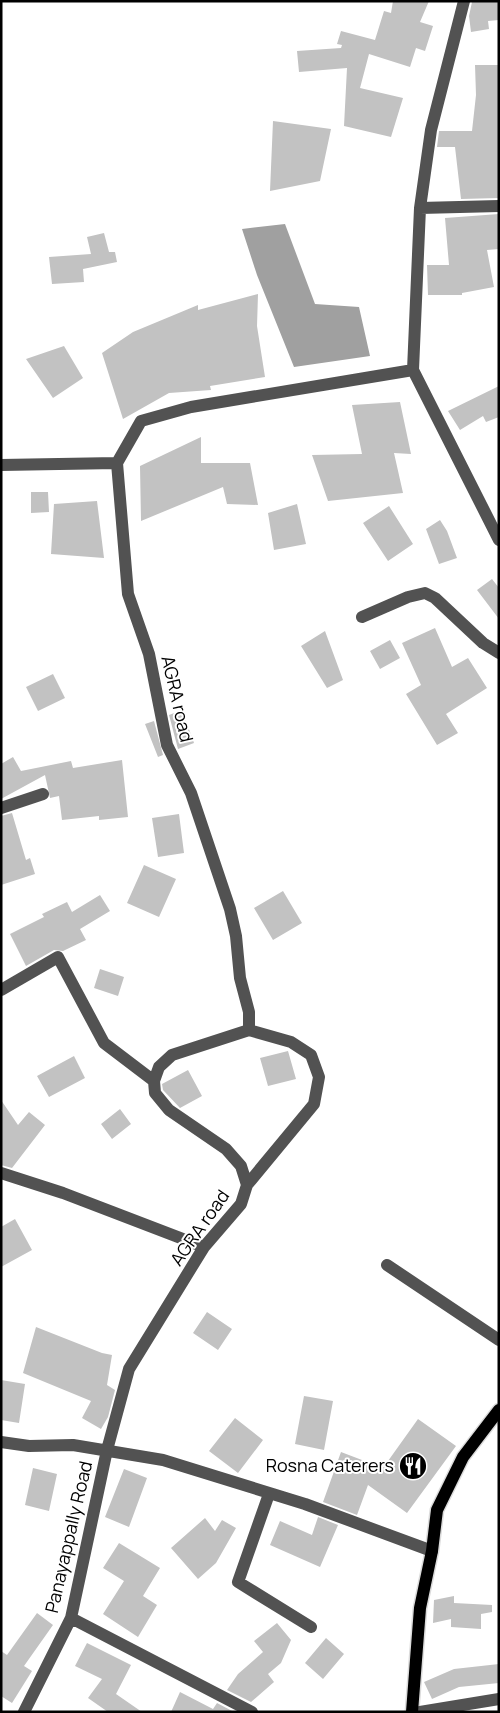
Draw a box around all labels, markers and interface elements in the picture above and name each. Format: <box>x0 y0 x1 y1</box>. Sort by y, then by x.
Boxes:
street label: AGRA road <box>156 653 200 744</box>
street label: AGRA road <box>164 1185 234 1270</box>
restaurant icon: Rosna Caterers <box>398 1451 428 1481</box>
place label: Rosna Caterers <box>266 1453 394 1477</box>
street label: Panayappally Road <box>39 1458 97 1615</box>

